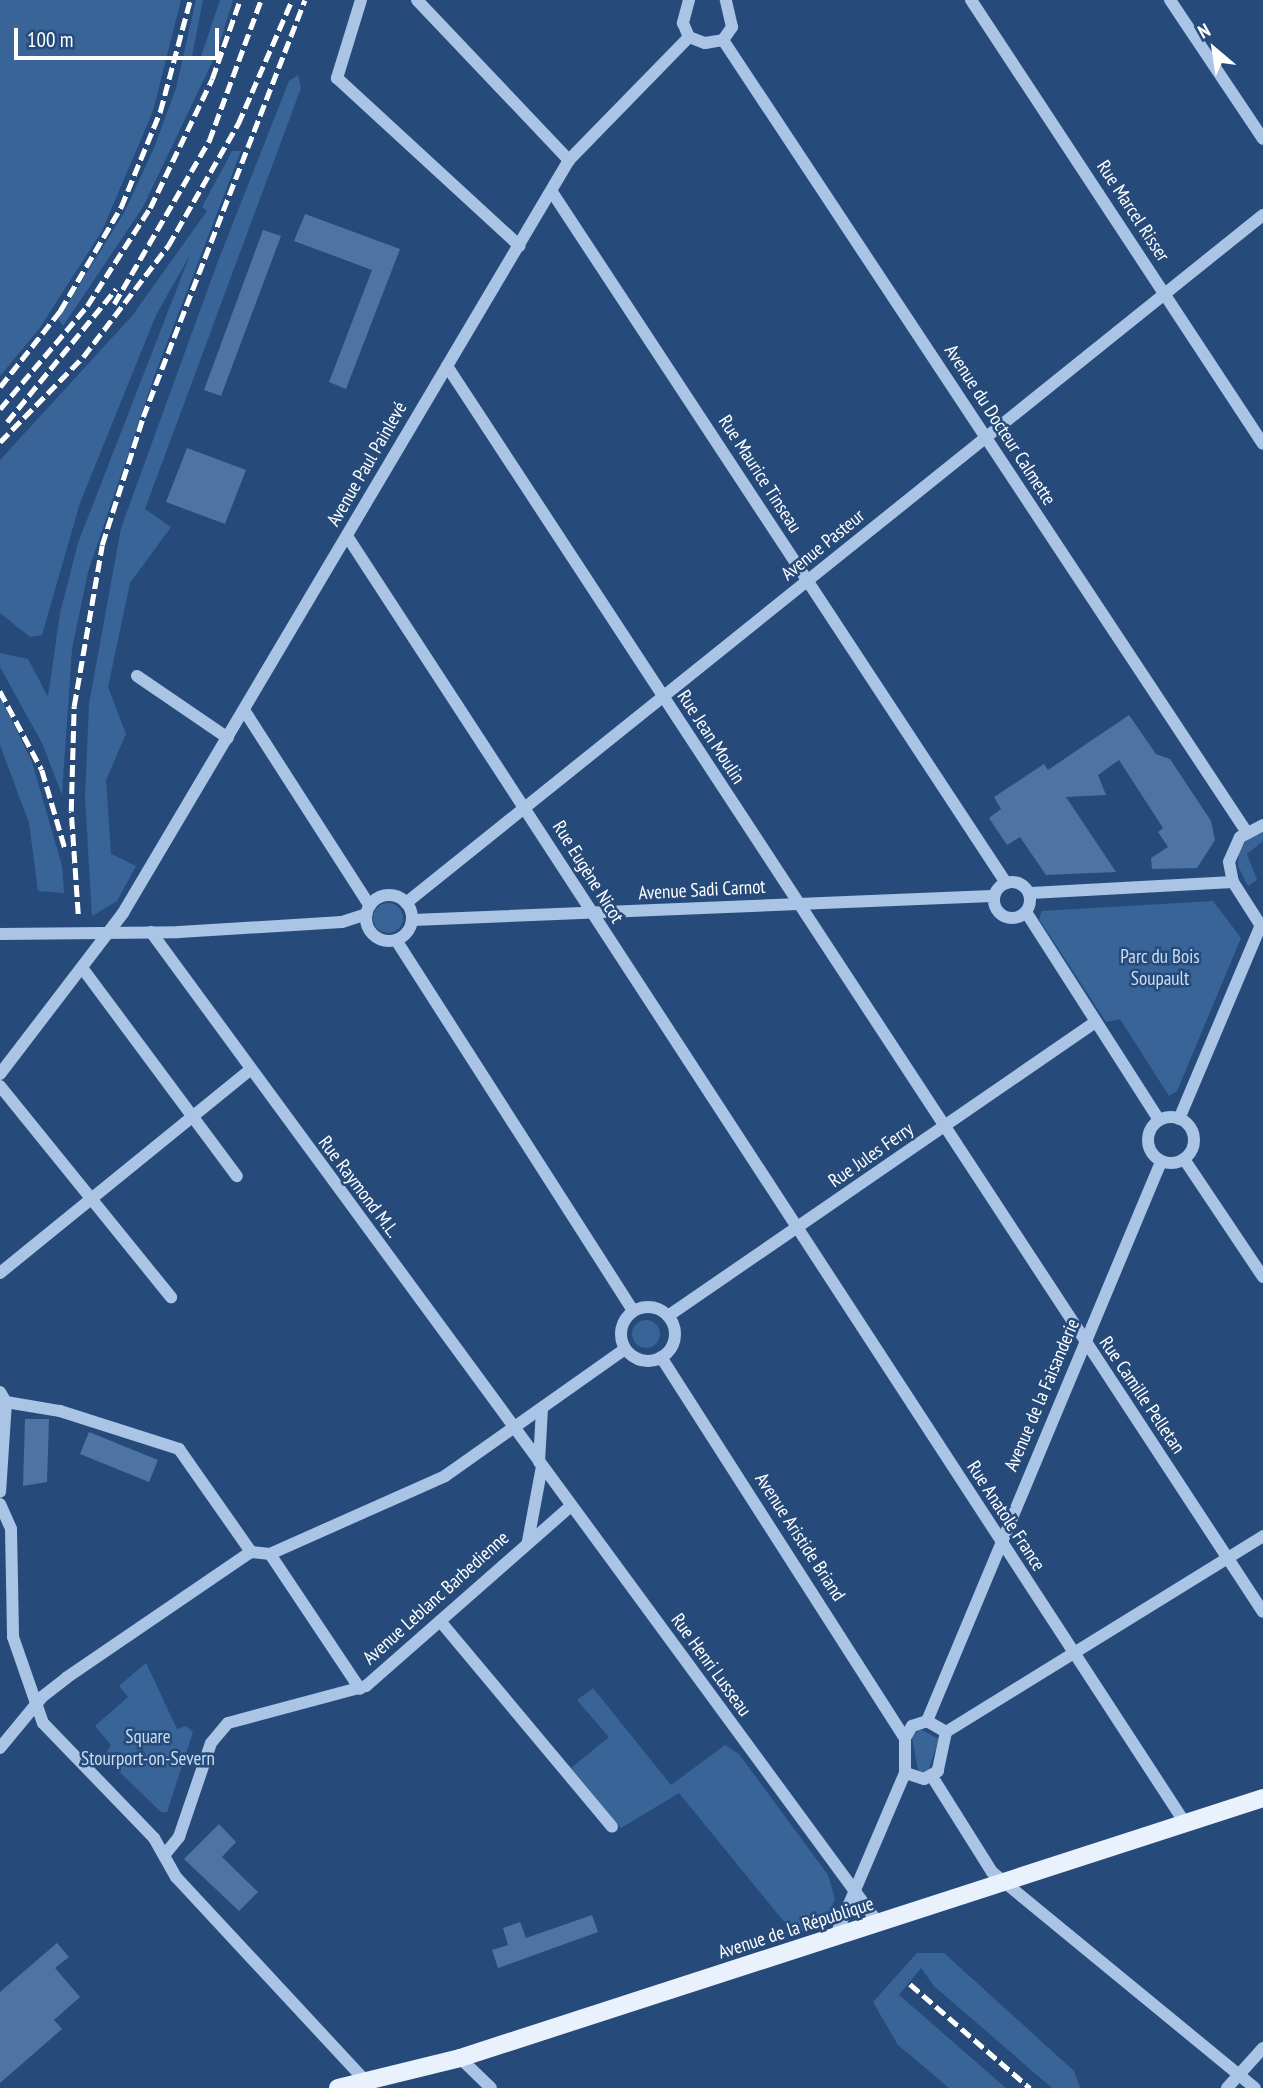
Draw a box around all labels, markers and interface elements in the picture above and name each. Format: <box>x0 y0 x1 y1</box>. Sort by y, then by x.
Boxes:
scale bar <box>18 14 222 58</box>
north arrow <box>1179 14 1249 84</box>
text: N <box>1194 18 1214 44</box>
text: 100 m <box>27 26 73 53</box>
street label: Rue Marcel Risser <box>1092 156 1174 266</box>
street label: Avenue du Docteur Calmette <box>940 340 1060 510</box>
street label: Avenue Paul Painlevé <box>322 398 412 530</box>
street label: Rue Maurice Tinseau <box>713 411 807 537</box>
street label: Avenue Pasteur <box>777 505 869 585</box>
street label: Rue Jean Moulin <box>672 686 750 788</box>
street label: Rue Eugène Nicot <box>548 817 628 927</box>
street label: Avenue Sadi Carnot <box>638 875 766 905</box>
park label: Parc du Bois Soupault <box>1120 946 1200 990</box>
street label: Rue Jules Ferry <box>824 1118 918 1192</box>
street label: Rue Raymond M.L. <box>313 1132 405 1242</box>
street label: Avenue de la Faisanderie <box>1000 1315 1084 1475</box>
street label: Rue Camille Pelletan <box>1094 1332 1190 1458</box>
street label: Rue Anatole France <box>962 1457 1050 1575</box>
street label: Avenue Aristide Briand <box>750 1468 850 1606</box>
street label: Avenue Leblanc Barbedienne <box>358 1526 514 1670</box>
street label: Rue Henri Lusseau <box>666 1609 756 1721</box>
park label: Square Stourport-on-Severn <box>81 1726 215 1770</box>
street label: Avenue de la République <box>715 1892 877 1964</box>

